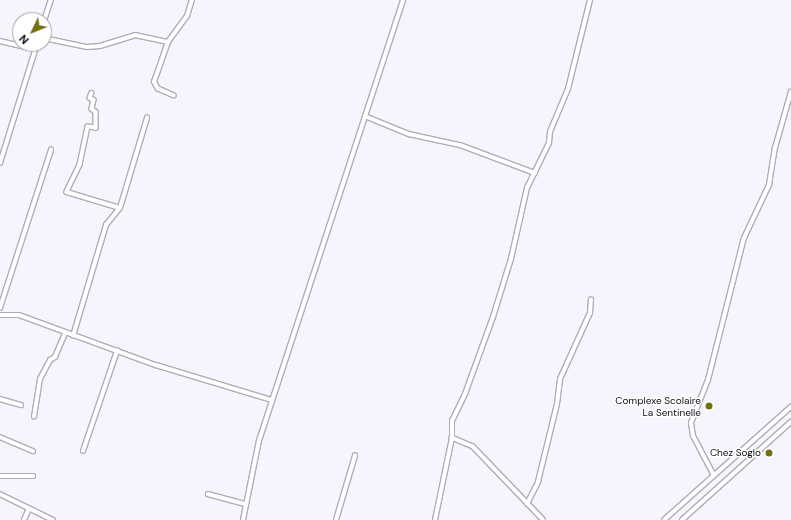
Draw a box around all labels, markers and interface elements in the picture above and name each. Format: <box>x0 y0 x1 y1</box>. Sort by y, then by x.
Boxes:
north arrow <box>12 12 52 52</box>
text: N <box>16 32 32 47</box>
place label: Complexe Scolaire La Sentinelle <box>615 394 701 418</box>
marker: Complexe Scolaire La Sentinelle <box>704 401 714 411</box>
place label: Chez Soglo <box>710 447 761 459</box>
marker: Chez Soglo <box>764 448 774 458</box>

